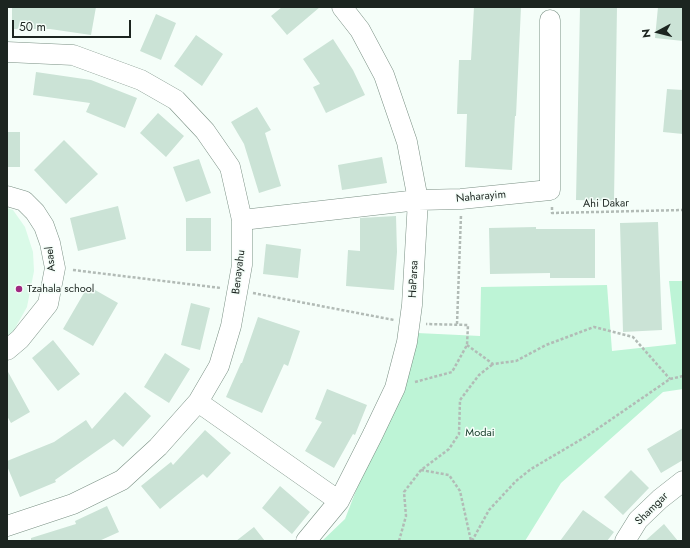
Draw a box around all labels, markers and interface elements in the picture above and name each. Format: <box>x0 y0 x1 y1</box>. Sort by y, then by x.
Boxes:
scale bar <box>14 12 133 38</box>
north arrow <box>638 12 678 52</box>
text: 50 m <box>19 18 46 36</box>
text: N <box>638 28 655 39</box>
street label: Naharayim <box>455 188 507 206</box>
street label: Ahi Dakar <box>583 197 629 211</box>
street label: Asael <box>43 246 59 272</box>
street label: Benayahu <box>230 249 248 295</box>
street label: HaParsa <box>406 260 422 298</box>
place label: Tzahala school <box>27 282 94 296</box>
marker: Tzahala school <box>14 284 24 294</box>
park label: Modai <box>465 426 495 440</box>
street label: Shamgar <box>633 490 671 528</box>

